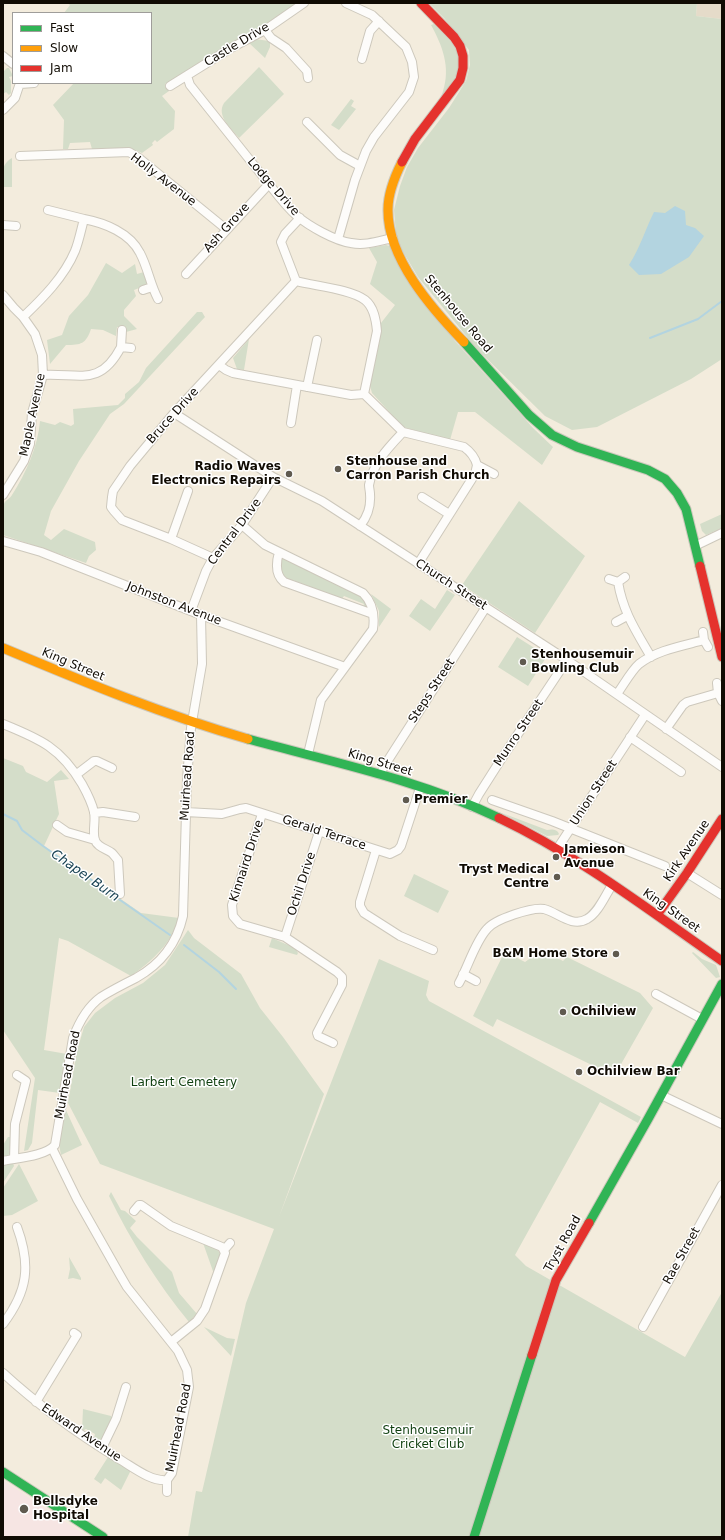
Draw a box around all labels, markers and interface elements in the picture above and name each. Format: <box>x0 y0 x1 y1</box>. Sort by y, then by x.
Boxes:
legend <box>12 12 152 84</box>
street label: Castle Drive <box>202 20 272 70</box>
text: Fast <box>50 21 74 35</box>
text: Slow <box>50 41 78 55</box>
text: Jam <box>50 61 73 75</box>
street label: Holly Avenue <box>127 151 199 209</box>
street label: Lodge Drive <box>244 155 302 219</box>
street label: Ash Grove <box>201 200 253 256</box>
street label: Stenhouse Road <box>421 272 495 356</box>
street label: Maple Avenue <box>17 372 49 458</box>
street label: Bruce Drive <box>144 385 202 447</box>
place label: Stenhouse and Carron Parish Church <box>346 455 490 483</box>
place label: Radio Waves Electronics Repairs <box>151 460 281 488</box>
marker: Stenhouse and Carron Parish Church <box>333 464 343 474</box>
marker: Radio Waves Electronics Repairs <box>284 469 294 479</box>
street label: Central Drive <box>205 496 265 568</box>
street label: Church Street <box>412 556 490 614</box>
street label: Johnston Avenue <box>125 579 223 629</box>
street label: King Street <box>39 645 107 685</box>
place label: Stenhousemuir Bowling Club <box>531 648 634 676</box>
street label: Steps Street <box>406 656 458 726</box>
marker: Stenhousemuir Bowling Club <box>518 657 528 667</box>
street label: Munro Street <box>491 697 547 769</box>
street label: Muirhead Road <box>178 731 198 821</box>
street label: King Street <box>346 746 414 780</box>
street label: Union Street <box>568 758 620 828</box>
place label: Premier <box>414 793 468 807</box>
marker: Premier <box>401 795 411 805</box>
street label: Gerald Terrace <box>280 813 368 853</box>
street label: Kirk Avenue <box>661 817 713 885</box>
street label: Kinnaird Drive <box>227 818 267 904</box>
place label: Jamieson Avenue <box>564 843 625 871</box>
water label: Chapel Burn <box>48 847 122 905</box>
street label: Ochil Drive <box>285 850 319 918</box>
marker: Jamieson Avenue <box>551 852 561 862</box>
place label: Tryst Medical Centre <box>459 863 549 891</box>
marker: Tryst Medical Centre <box>552 872 562 882</box>
street label: King Street <box>640 886 702 936</box>
place label: B&M Home Store <box>492 947 608 961</box>
marker: B&M Home Store <box>611 949 621 959</box>
place label: Ochilview <box>571 1005 636 1019</box>
marker: Ochilview <box>558 1007 568 1017</box>
street label: Muirhead Road <box>52 1030 84 1120</box>
place label: Ochilview Bar <box>587 1065 680 1079</box>
marker: Ochilview Bar <box>574 1067 584 1077</box>
park label: Larbert Cemetery <box>131 1076 237 1090</box>
street label: Tryst Road <box>542 1213 584 1275</box>
street label: Rae Street <box>660 1225 704 1287</box>
street label: Muirhead Road <box>163 1383 195 1473</box>
street label: Edward Avenue <box>38 1401 124 1465</box>
park label: Stenhousemuir Cricket Club <box>382 1424 474 1452</box>
place label: Bellsdyke Hospital <box>33 1495 98 1523</box>
marker: Bellsdyke Hospital <box>18 1503 30 1515</box>

